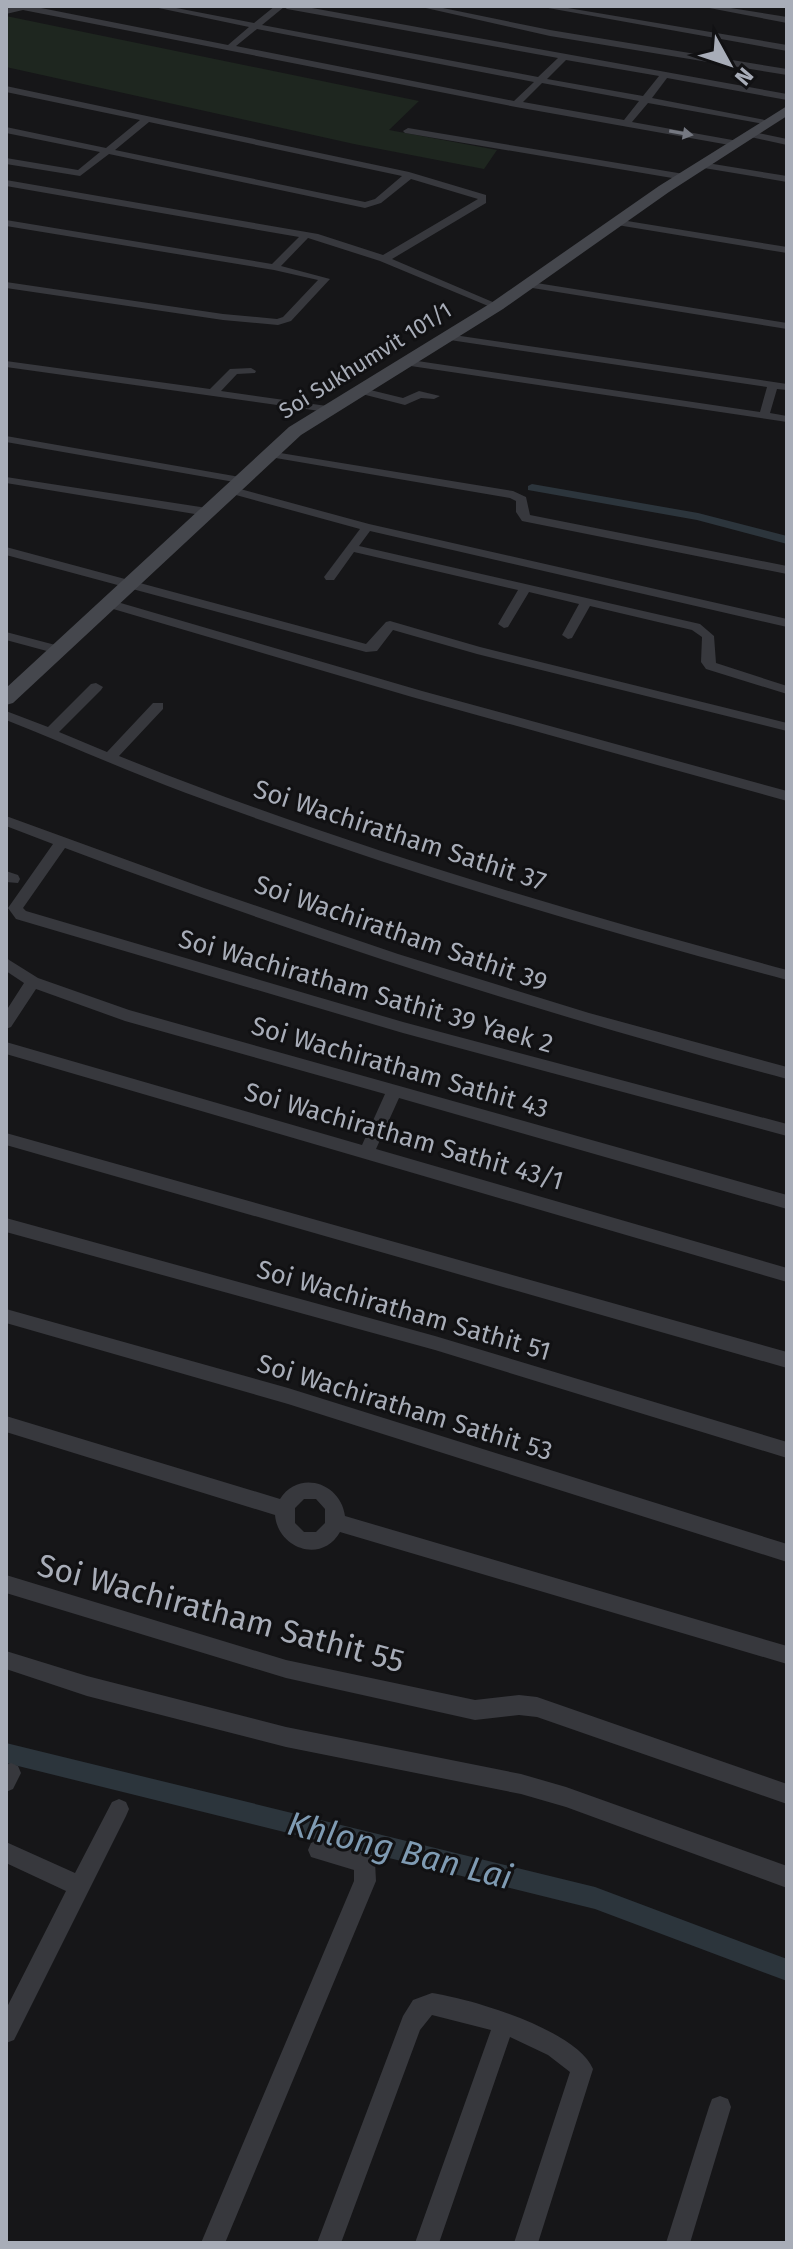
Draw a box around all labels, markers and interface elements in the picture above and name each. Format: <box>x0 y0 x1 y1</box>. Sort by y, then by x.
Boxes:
north arrow <box>689 24 769 104</box>
text: N <box>729 62 759 91</box>
one-way arrow <box>669 128 694 140</box>
street label: Soi Sukhumvit 101/1 <box>274 296 457 424</box>
street label: Soi Wachiratham Sathit 37 <box>250 774 550 897</box>
street label: Soi Wachiratham Sathit 39 <box>250 869 551 998</box>
street label: Soi Wachiratham Sathit 39 Yaek 2 <box>175 923 557 1060</box>
street label: Soi Wachiratham Sathit 43 <box>248 1010 552 1125</box>
street label: Soi Wachiratham Sathit 43/1 <box>241 1076 567 1197</box>
street label: Soi Wachiratham Sathit 51 <box>253 1254 554 1367</box>
street label: Soi Wachiratham Sathit 53 <box>254 1348 556 1467</box>
street label: Soi Wachiratham Sathit 55 <box>34 1546 408 1680</box>
water label: Khlong Ban Lai <box>283 1803 517 1898</box>

